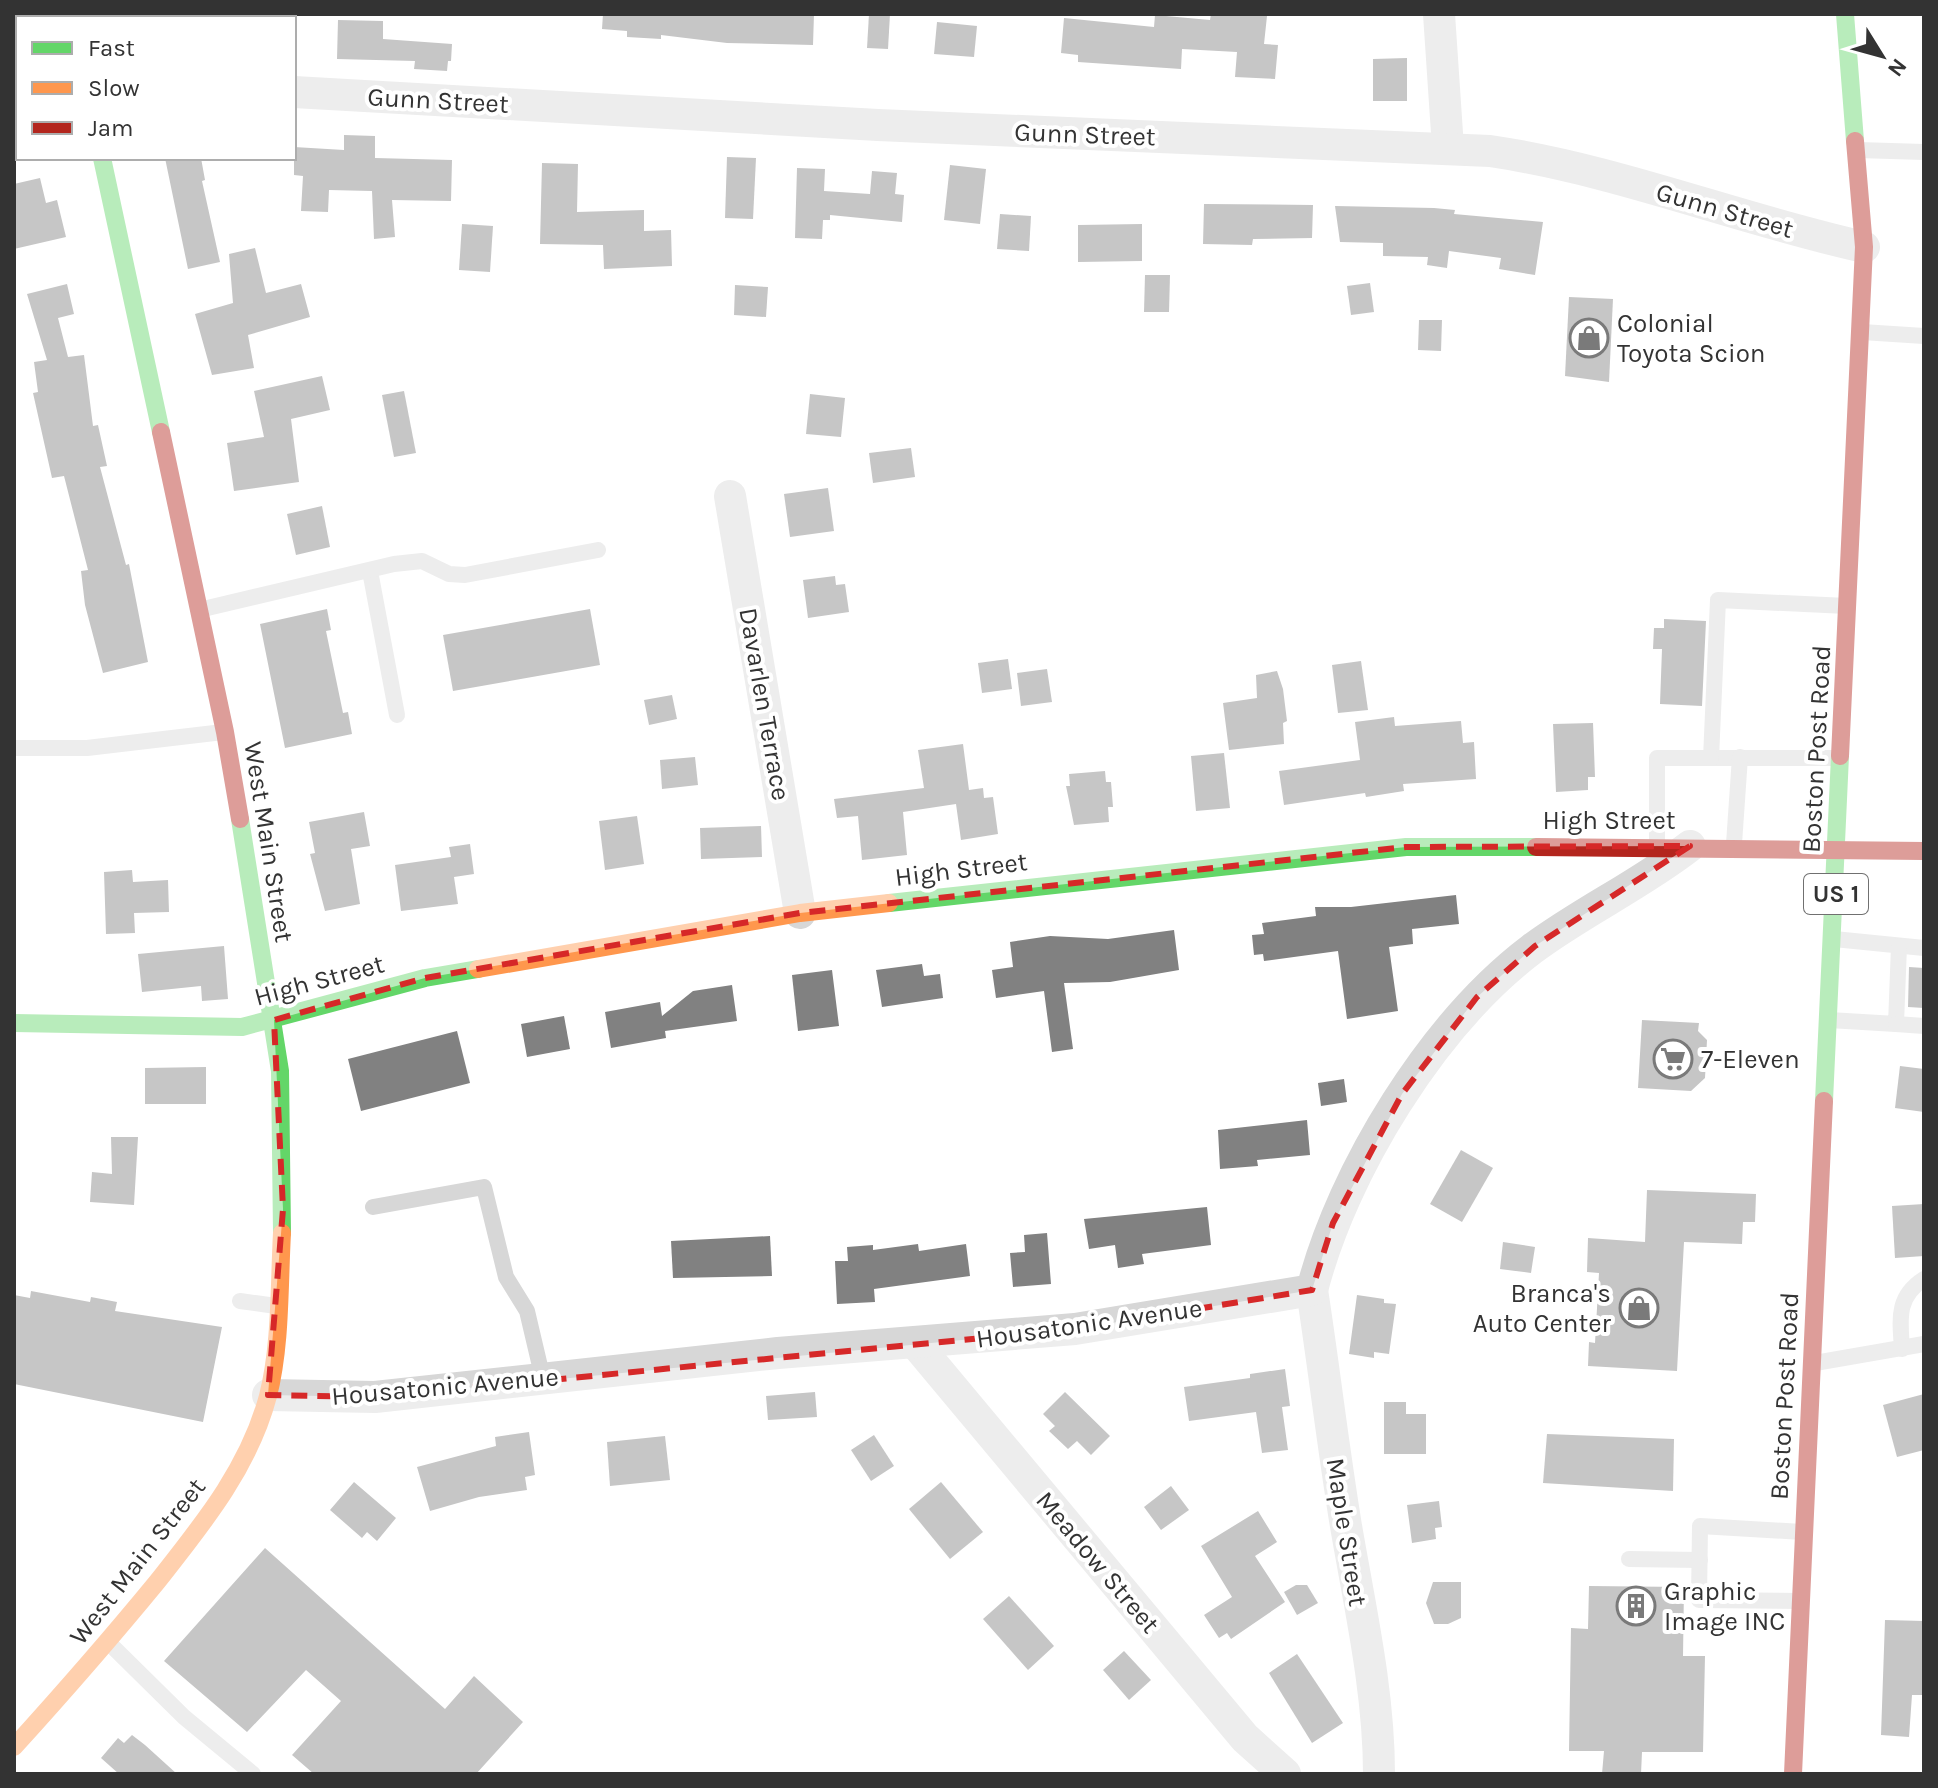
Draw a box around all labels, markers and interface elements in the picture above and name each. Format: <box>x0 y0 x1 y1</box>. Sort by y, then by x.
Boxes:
legend <box>16 16 296 160</box>
north arrow <box>1842 16 1922 96</box>
text: Fast <box>88 34 135 62</box>
text: N <box>1882 53 1912 82</box>
text: Slow <box>88 74 140 102</box>
street label: Gunn Street <box>367 81 510 120</box>
text: Jam <box>88 114 133 142</box>
street label: Gunn Street <box>1014 117 1156 152</box>
street label: Gunn Street <box>1653 176 1797 245</box>
place label: Colonial Toyota Scion <box>1617 308 1766 369</box>
shop icon: Colonial Toyota Scion <box>1568 317 1610 359</box>
street label: Davarlen Terrace <box>732 605 797 803</box>
street label: Boston Post Road <box>1796 644 1837 854</box>
street label: West Main Street <box>237 740 300 945</box>
street label: High Street <box>1542 805 1676 836</box>
street label: High Street <box>893 846 1029 893</box>
road number: US 1 <box>1804 874 1868 914</box>
street label: High Street <box>251 948 388 1013</box>
supermarket icon: 7-Eleven <box>1652 1038 1694 1080</box>
place label: 7-Eleven <box>1701 1044 1800 1075</box>
place label: Branca's Auto Center <box>1473 1278 1612 1339</box>
shop icon: Branca's Auto Center <box>1618 1287 1660 1329</box>
street label: Boston Post Road <box>1764 1291 1805 1501</box>
street label: Housatonic Avenue <box>974 1292 1204 1355</box>
street label: Housatonic Avenue <box>330 1361 560 1412</box>
street label: Maple Street <box>1319 1456 1374 1609</box>
street label: West Main Street <box>63 1472 212 1651</box>
street label: Meadow Street <box>1029 1485 1166 1640</box>
place label: Graphic Image INC <box>1664 1576 1785 1637</box>
building icon: Graphic Image INC <box>1615 1585 1657 1627</box>

